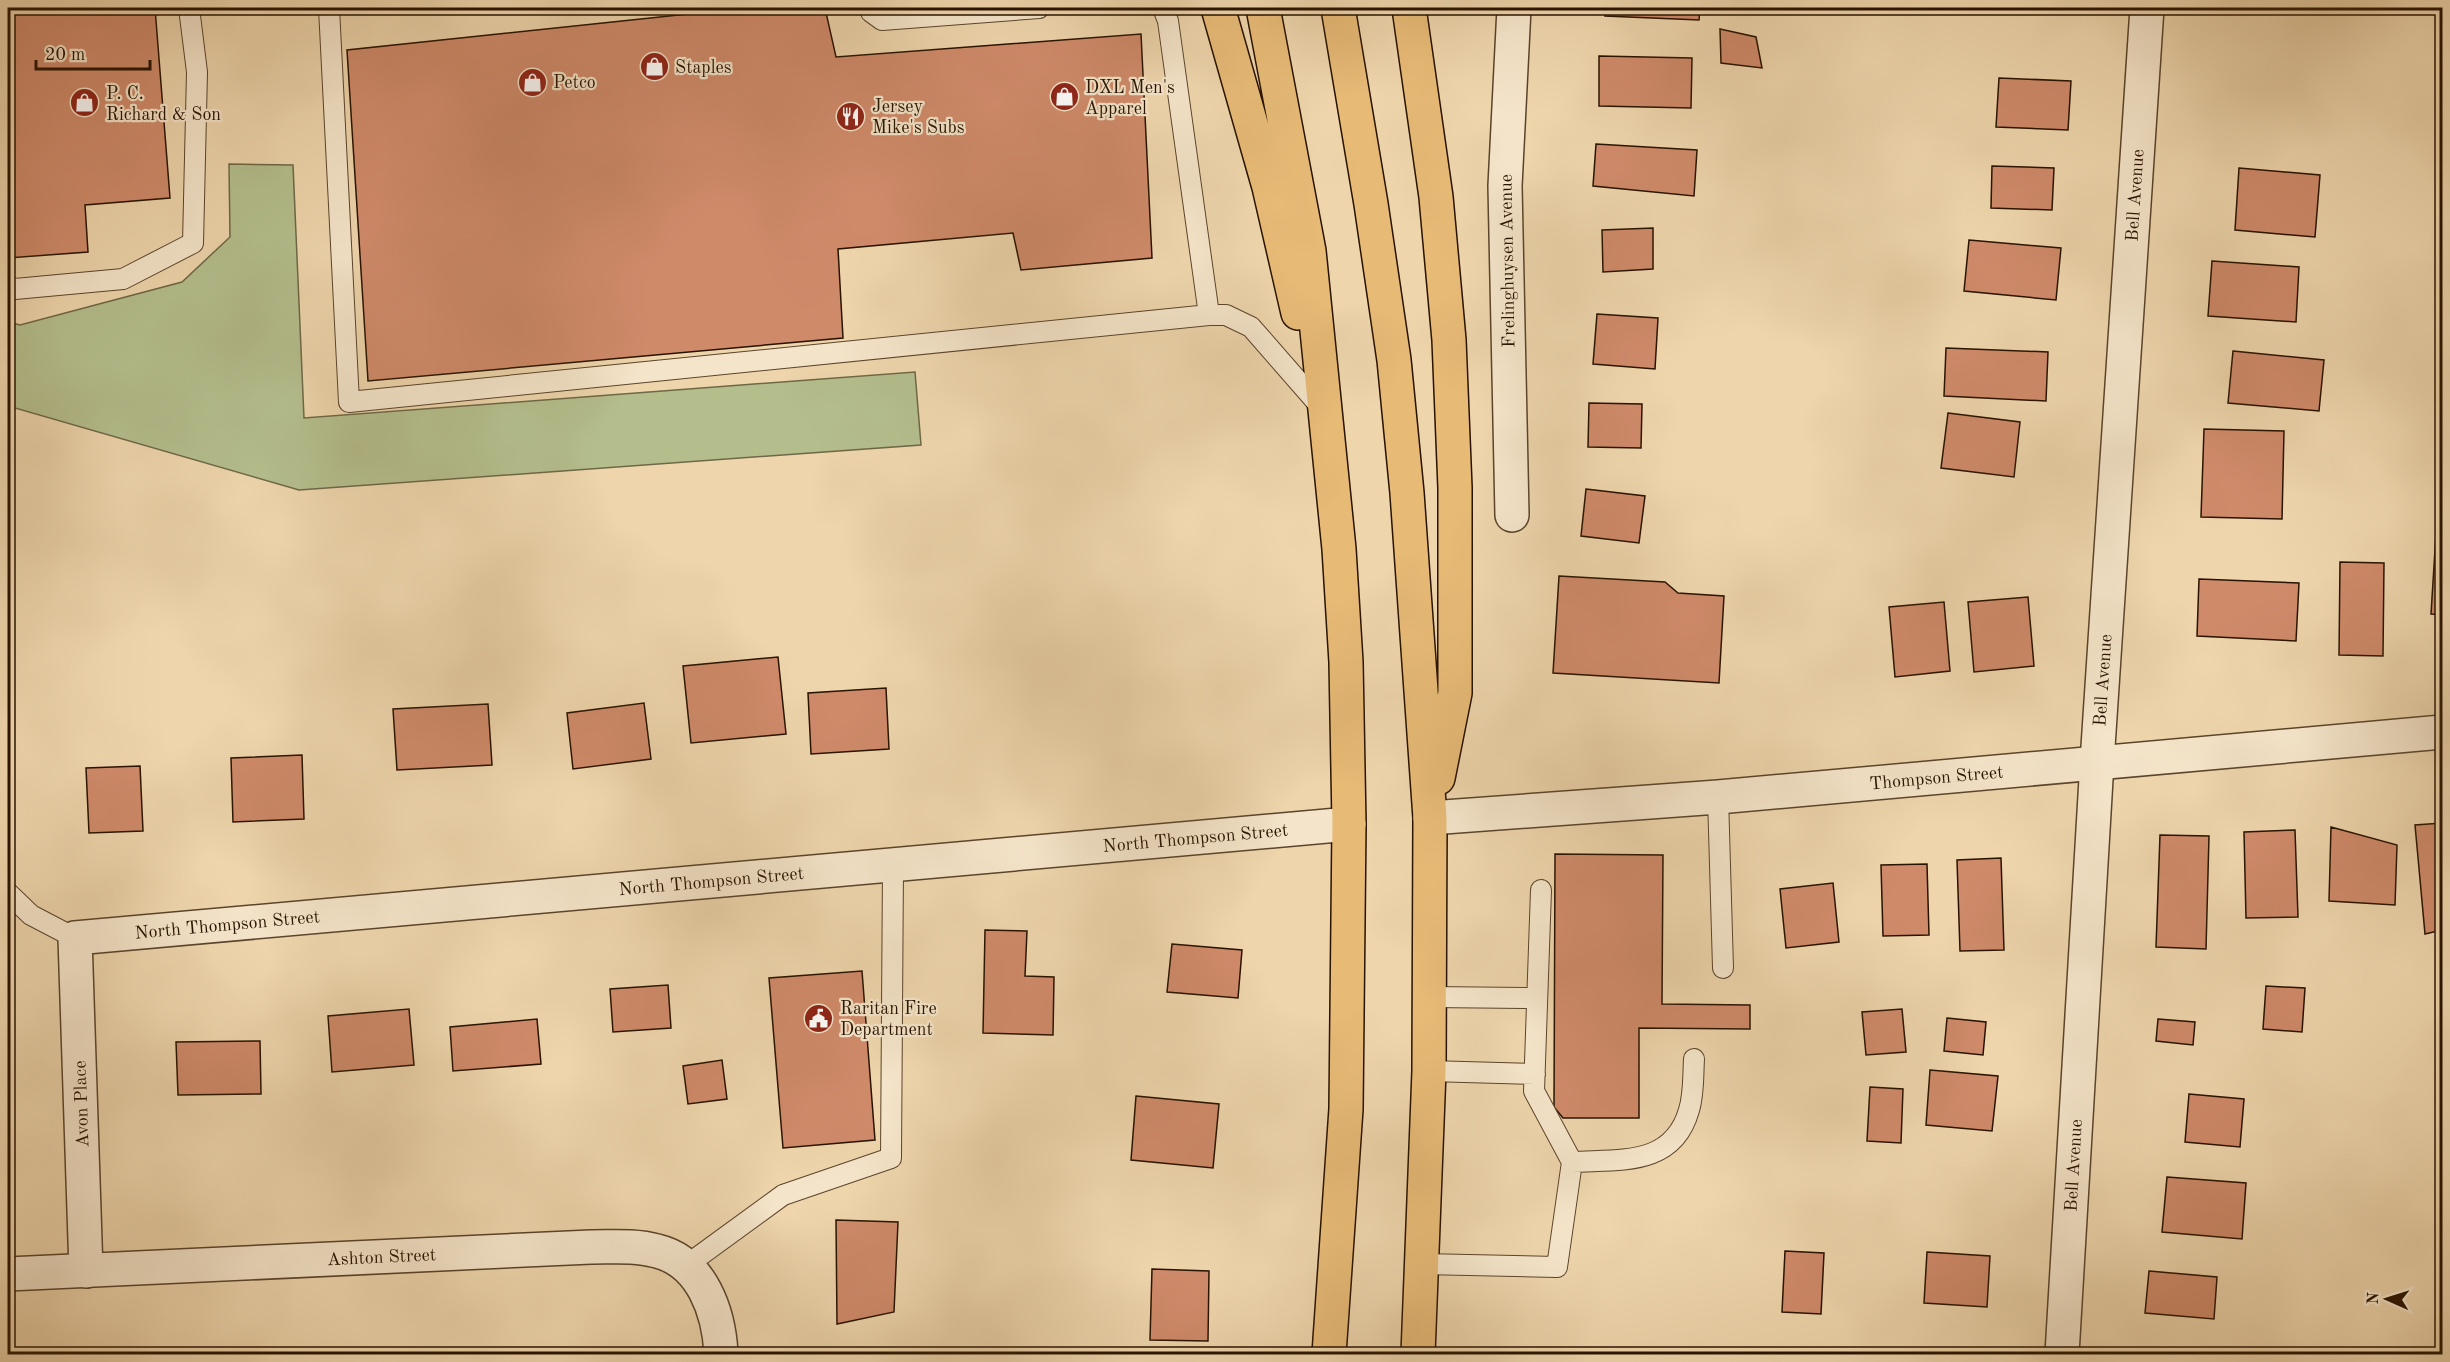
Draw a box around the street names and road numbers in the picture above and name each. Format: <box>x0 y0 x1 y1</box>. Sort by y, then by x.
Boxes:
street label: Bell Avenue <box>2124 148 2148 242</box>
street label: Frelinghuysen Avenue <box>1497 174 1519 348</box>
street label: Bell Avenue <box>2091 633 2115 727</box>
street label: Thompson Street <box>1869 763 2004 793</box>
street label: North Thompson Street <box>1102 821 1289 856</box>
street label: North Thompson Street <box>618 865 805 899</box>
street label: North Thompson Street <box>134 908 321 943</box>
street label: Avon Place <box>71 1060 93 1148</box>
street label: Bell Avenue <box>2062 1119 2086 1212</box>
street label: Ashton Street <box>327 1246 437 1269</box>

